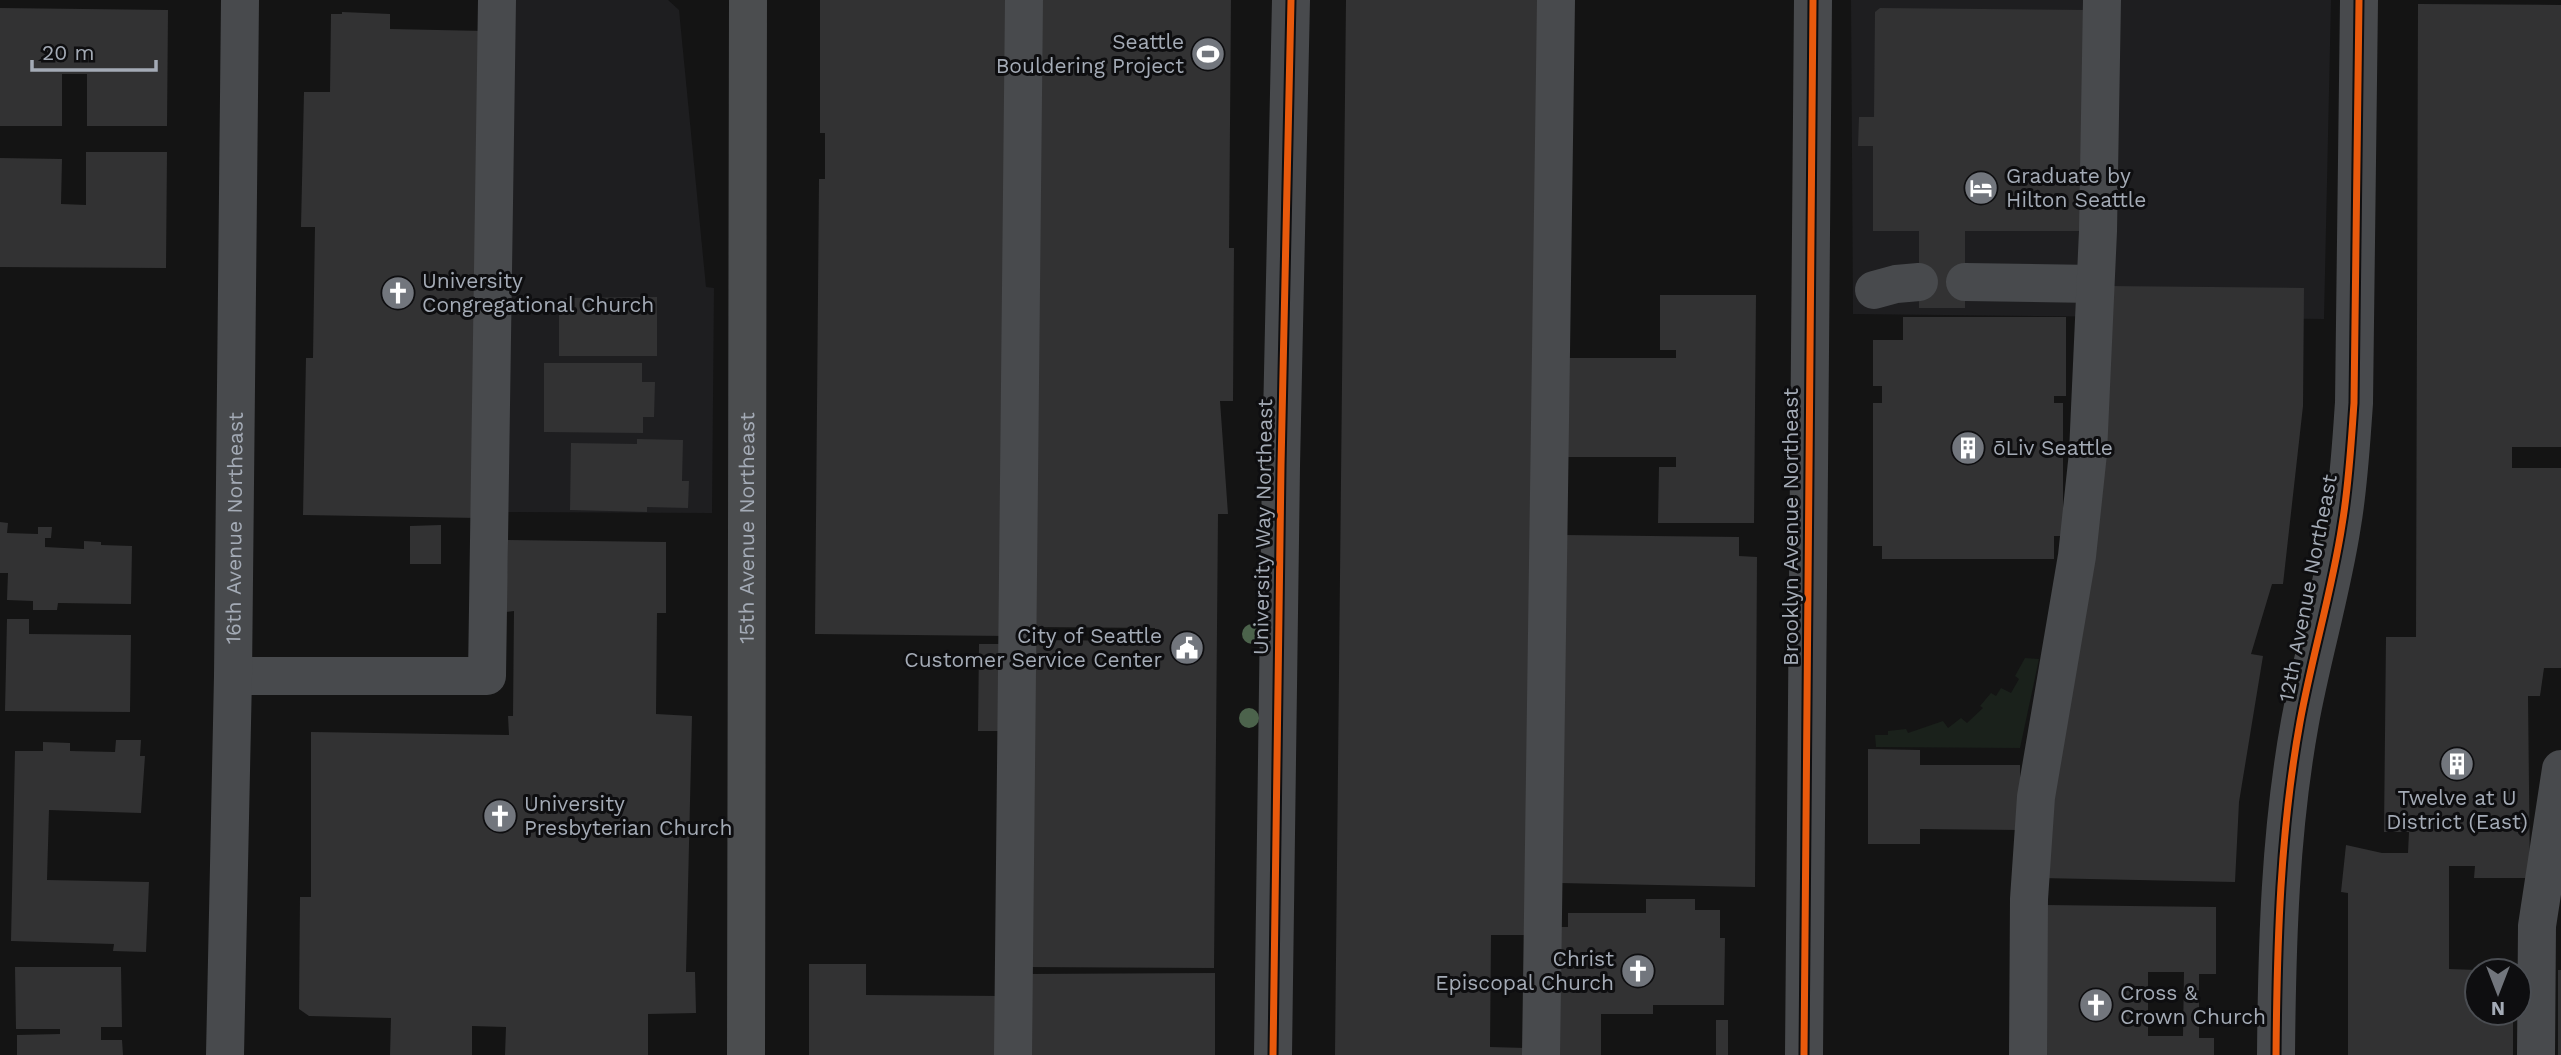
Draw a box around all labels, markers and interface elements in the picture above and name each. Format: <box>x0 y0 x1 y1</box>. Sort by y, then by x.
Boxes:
scale bar <box>32 28 156 72</box>
place label: Seattle Bouldering Project <box>996 29 1184 78</box>
sports icon: Seattle Bouldering Project <box>1189 35 1227 73</box>
text: 20 m <box>42 40 94 65</box>
place label: Graduate by Hilton Seattle <box>2006 163 2146 212</box>
hotel icon: Graduate by Hilton Seattle <box>1962 169 2000 207</box>
place label: University Congregational Church <box>422 268 654 317</box>
church icon: University Congregational Church <box>379 274 417 312</box>
street label: Brooklyn Avenue Northeast <box>1778 388 1803 666</box>
street label: University Way Northeast <box>1248 398 1277 655</box>
street label: 16th Avenue Northeast <box>220 412 248 644</box>
street label: 15th Avenue Northeast <box>734 412 759 644</box>
building icon: ōLiv Seattle <box>1949 429 1987 467</box>
place label: ōLiv Seattle <box>1993 435 2113 460</box>
street label: 12th Avenue Northeast <box>2273 472 2342 704</box>
place label: City of Seattle Customer Service Center <box>904 623 1162 672</box>
public building icon: City of Seattle Customer Service Center <box>1168 629 1206 667</box>
building icon: Twelve at U District (East) <box>2438 745 2476 783</box>
place label: Twelve at U District (East) <box>2386 785 2528 834</box>
place label: University Presbyterian Church <box>524 791 732 840</box>
church icon: University Presbyterian Church <box>481 797 519 835</box>
place label: Christ Episcopal Church <box>1435 946 1614 995</box>
church icon: Christ Episcopal Church <box>1619 952 1657 990</box>
north arrow <box>2463 957 2533 1027</box>
place label: Cross & Crown Church <box>2120 980 2266 1029</box>
church icon: Cross & Crown Church <box>2077 986 2115 1024</box>
text: N <box>2491 997 2505 1020</box>

